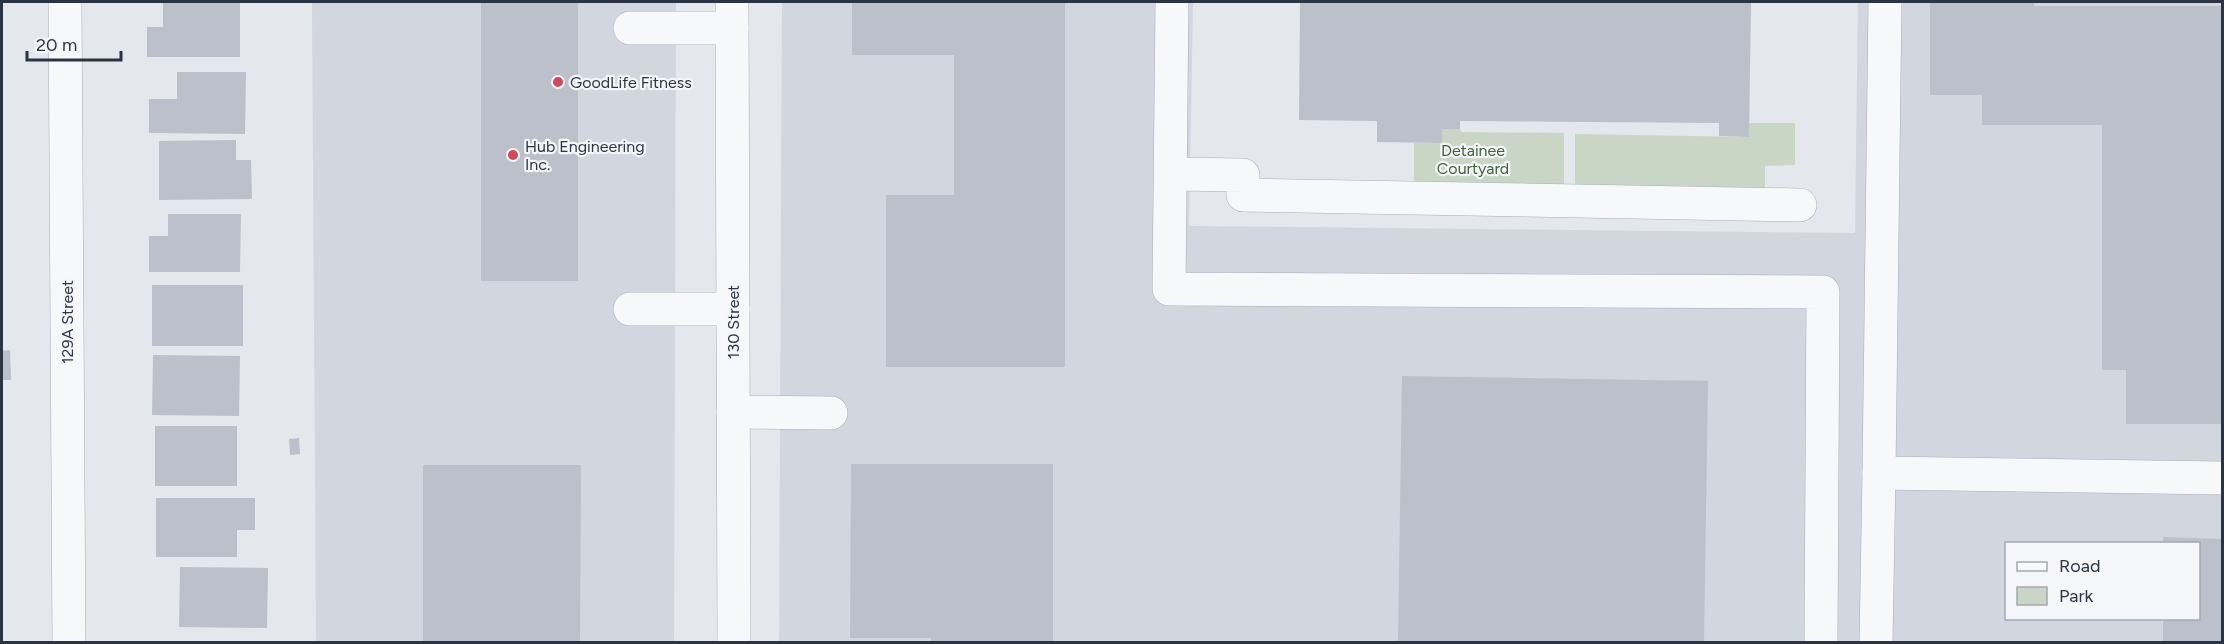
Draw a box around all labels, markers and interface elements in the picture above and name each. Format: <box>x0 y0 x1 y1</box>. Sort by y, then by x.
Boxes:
scale bar <box>27 24 122 62</box>
text: 20 m <box>36 34 77 56</box>
place label: GoodLife Fitness <box>570 73 692 92</box>
marker: GoodLife Fitness <box>551 75 565 89</box>
place label: Hub Engineering Inc. <box>525 137 645 174</box>
park label: Detainee Courtyard <box>1437 141 1509 178</box>
marker: Hub Engineering Inc. <box>506 148 520 162</box>
street label: 129A Street <box>58 280 77 364</box>
street label: 130 Street <box>724 285 743 359</box>
legend <box>2005 542 2200 620</box>
text: Road <box>2059 555 2100 577</box>
text: Park <box>2059 585 2094 607</box>

